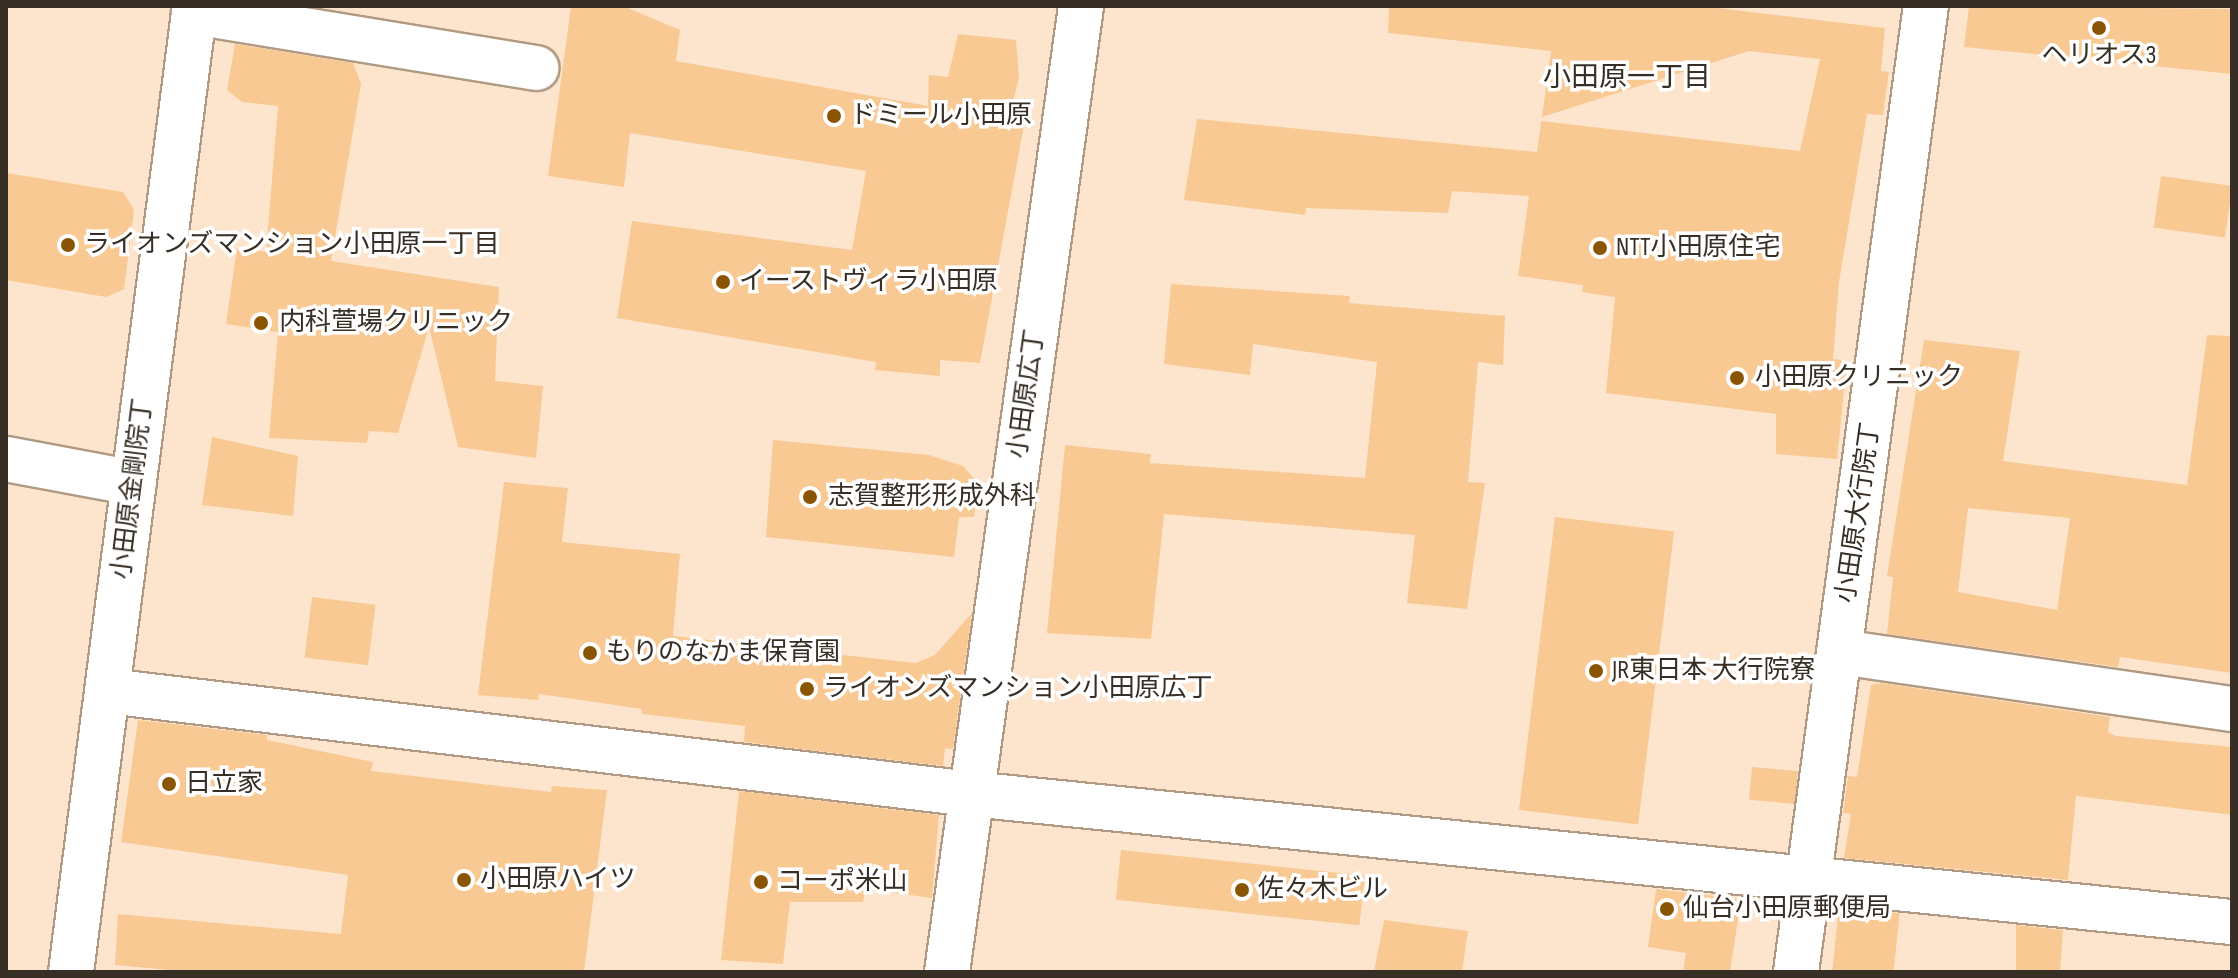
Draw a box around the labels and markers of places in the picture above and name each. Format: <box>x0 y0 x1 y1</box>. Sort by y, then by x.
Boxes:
marker: ヘリオス3 <box>2090 19 2108 37</box>
place label: ヘリオス3 <box>2042 40 2156 72</box>
place label: ドミール小田原 <box>850 100 1032 132</box>
marker: ドミール小田原 <box>825 107 843 125</box>
place label: ライオンズマンション小田原一丁目 <box>84 229 500 261</box>
place label: NTT小田原住宅 <box>1616 232 1780 264</box>
marker: ライオンズマンション小田原一丁目 <box>59 236 77 254</box>
marker: NTT小田原住宅 <box>1591 239 1609 257</box>
place label: イーストヴィラ小田原 <box>739 266 999 298</box>
marker: イーストヴィラ小田原 <box>714 273 732 291</box>
place label: 内科萱場クリニック <box>279 307 513 339</box>
marker: 内科萱場クリニック <box>250 312 272 334</box>
place label: 小田原クリニック <box>1755 362 1963 394</box>
marker: 小田原クリニック <box>1726 367 1748 389</box>
place label: 志賀整形形成外科 <box>828 481 1036 513</box>
marker: 志賀整形形成外科 <box>799 486 821 508</box>
place label: もりのなかま保育園 <box>606 637 840 669</box>
marker: もりのなかま保育園 <box>581 644 599 662</box>
place label: JR東日本 大行院寮 <box>1612 655 1815 687</box>
marker: JR東日本 大行院寮 <box>1587 662 1605 680</box>
place label: ライオンズマンション小田原広丁 <box>823 673 1213 705</box>
marker: ライオンズマンション小田原広丁 <box>798 680 816 698</box>
place label: 日立家 <box>185 768 263 800</box>
marker: 日立家 <box>160 775 178 793</box>
place label: 小田原ハイツ <box>480 864 636 896</box>
place label: コーポ米山 <box>777 866 907 898</box>
marker: 小田原ハイツ <box>455 871 473 889</box>
marker: コーポ米山 <box>752 873 770 891</box>
place label: 佐々木ビル <box>1258 874 1388 906</box>
marker: 佐々木ビル <box>1233 881 1251 899</box>
place label: 仙台小田原郵便局 <box>1683 893 1891 925</box>
marker: 仙台小田原郵便局 <box>1658 900 1676 918</box>

